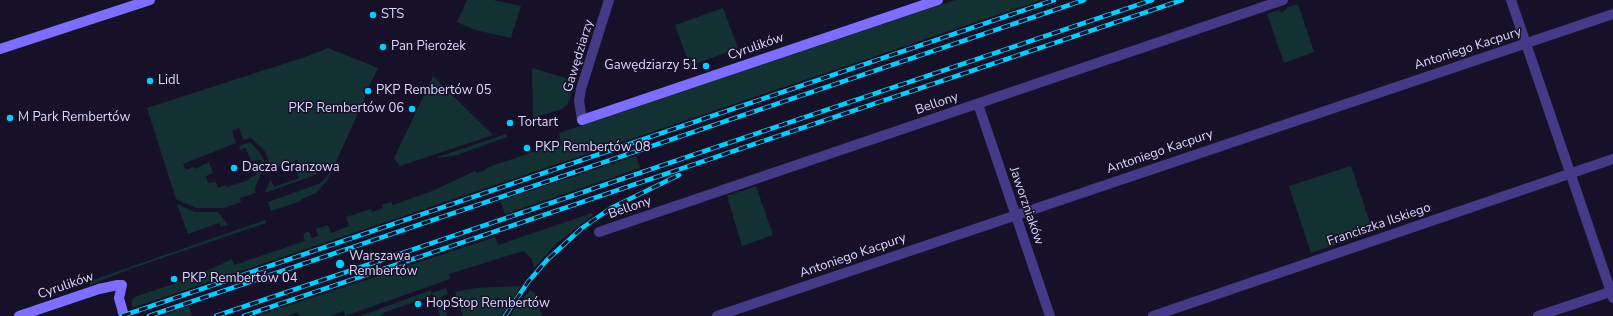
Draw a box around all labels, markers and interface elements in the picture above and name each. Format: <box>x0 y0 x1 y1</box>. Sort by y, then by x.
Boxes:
place label: STS <box>381 7 404 23</box>
marker: STS <box>368 10 378 20</box>
street label: Gawędziarzy <box>561 18 597 94</box>
street label: Antoniego Kacpury <box>1412 24 1524 74</box>
street label: Cyrulików <box>726 30 786 64</box>
place label: Pan Pierożek <box>391 39 466 55</box>
marker: Pan Pierożek <box>378 42 388 52</box>
place label: Gawędziarzy 51 <box>604 58 698 74</box>
marker: Gawędziarzy 51 <box>701 61 711 71</box>
place label: Lidl <box>158 73 180 89</box>
marker: Lidl <box>145 76 155 86</box>
place label: PKP Rembertów 05 <box>376 83 492 99</box>
marker: PKP Rembertów 05 <box>363 86 373 96</box>
street label: Bellony <box>913 89 961 119</box>
place label: PKP Rembertów 06 <box>288 101 404 117</box>
marker: PKP Rembertów 06 <box>407 104 417 114</box>
place label: M Park Rembertów <box>18 110 130 126</box>
marker: M Park Rembertów <box>5 113 15 123</box>
place label: Tortart <box>518 115 558 131</box>
marker: Tortart <box>505 118 515 128</box>
street label: Antoniego Kacpury <box>1105 126 1215 178</box>
place label: PKP Rembertów 08 <box>535 140 651 156</box>
marker: PKP Rembertów 08 <box>522 143 532 153</box>
place label: Dacza Granzowa <box>242 160 340 176</box>
marker: Dacza Granzowa <box>229 163 239 173</box>
street label: Jaworzniaków <box>1005 165 1047 247</box>
street label: Bellony <box>606 193 654 223</box>
street label: Franciszka Ilskiego <box>1325 200 1433 250</box>
street label: Antoniego Kacpury <box>798 230 908 282</box>
place label: Warszawa Rembertów <box>349 249 418 280</box>
marker: Warszawa Rembertów <box>334 258 346 270</box>
street label: Cyrulików <box>36 269 96 303</box>
place label: PKP Rembertów 04 <box>182 271 298 287</box>
marker: PKP Rembertów 04 <box>169 274 179 284</box>
place label: HopStop Rembertów <box>426 296 550 312</box>
marker: HopStop Rembertów <box>413 299 423 309</box>

